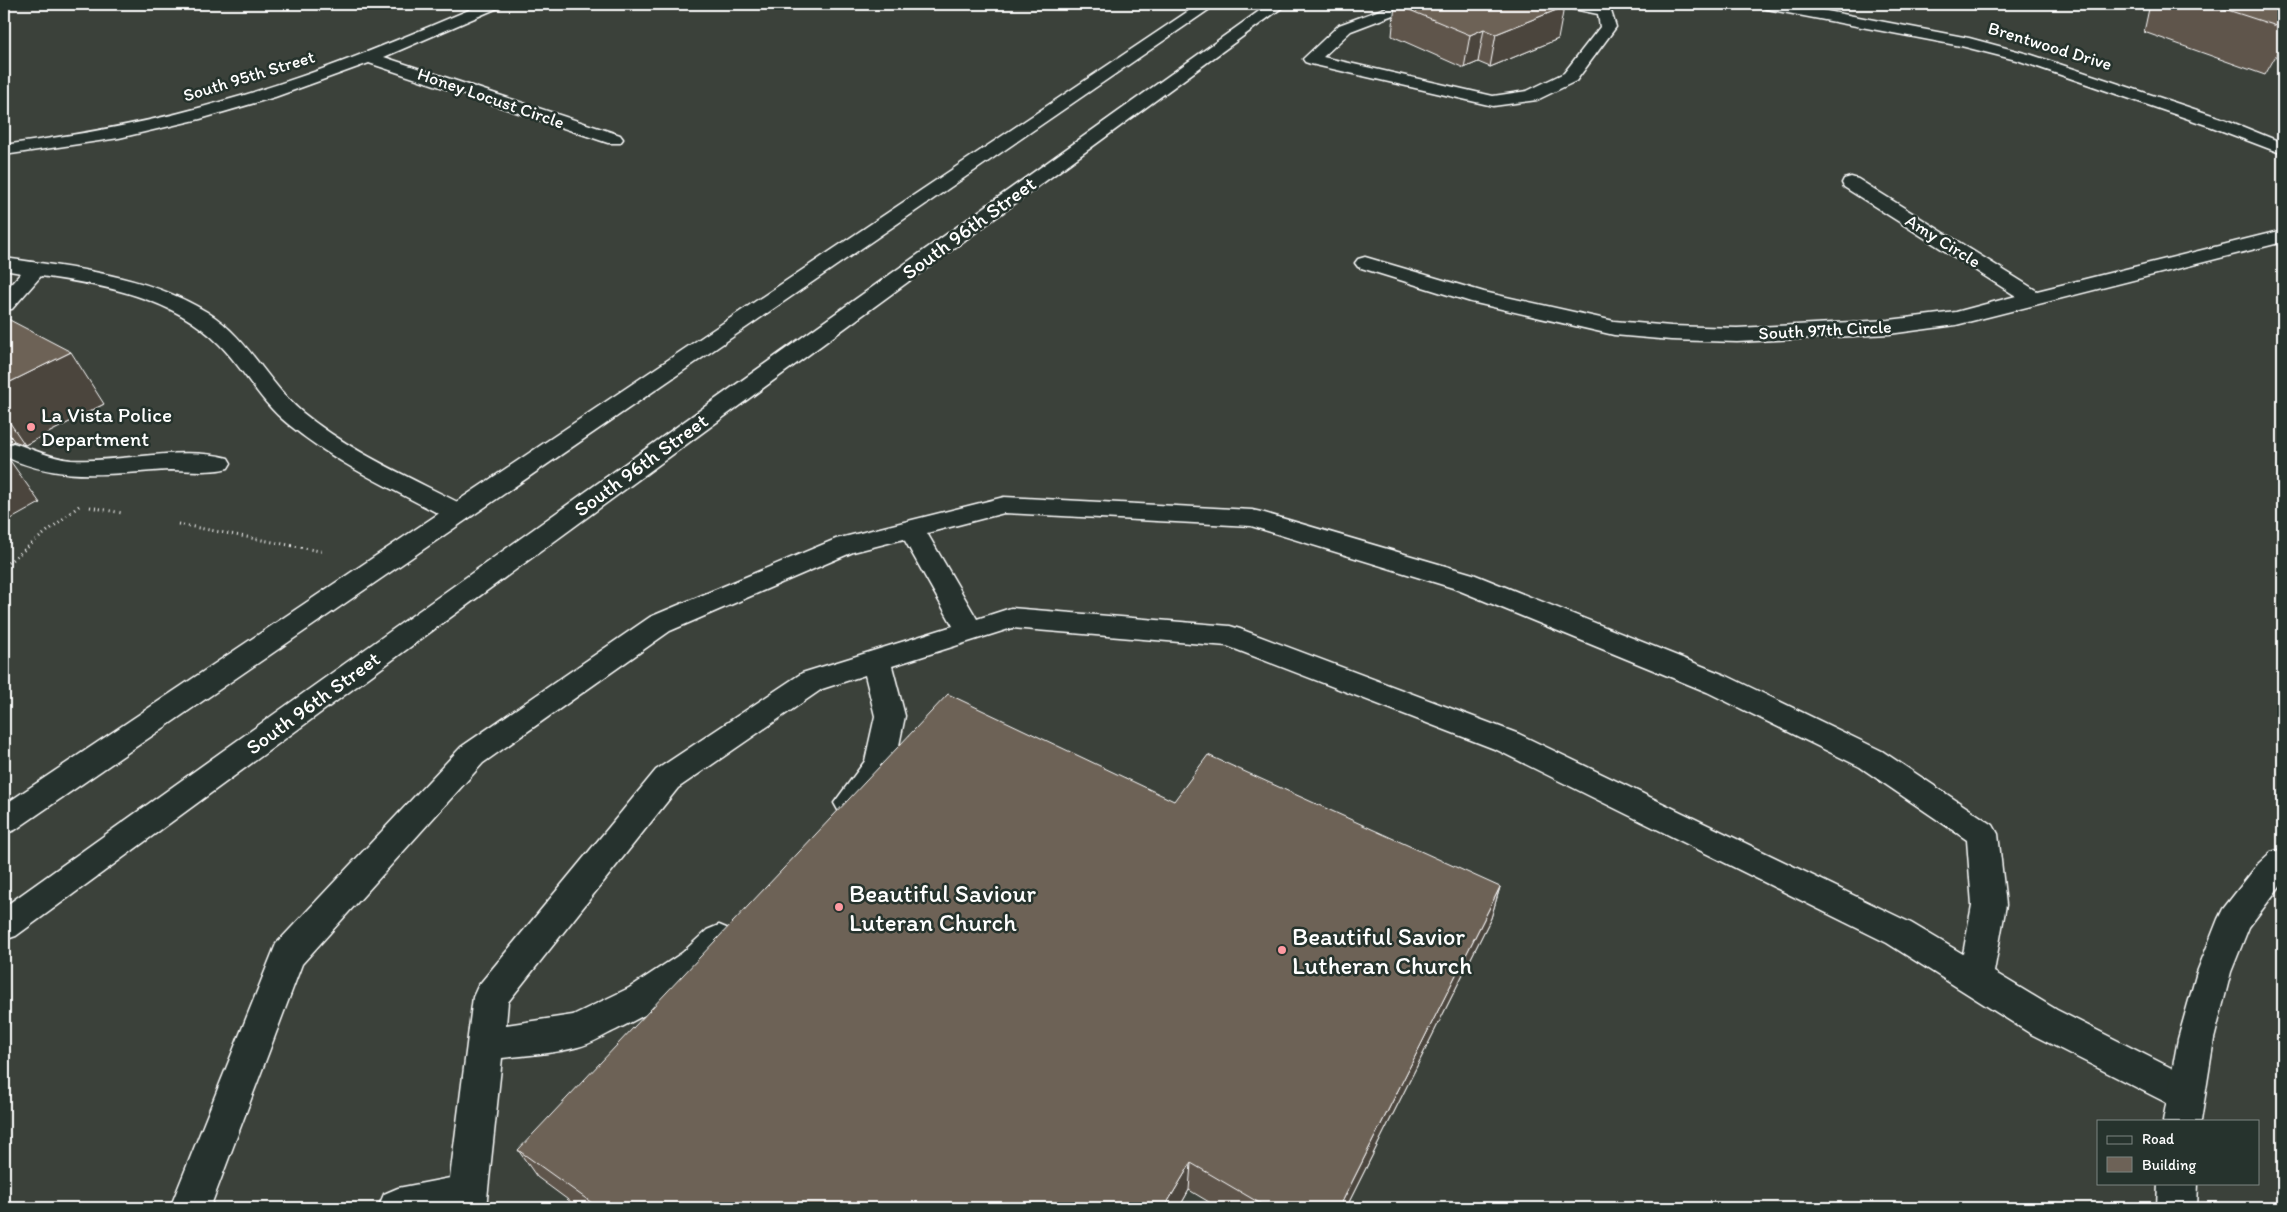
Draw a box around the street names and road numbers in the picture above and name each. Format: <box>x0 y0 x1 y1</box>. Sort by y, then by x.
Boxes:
street label: Brentwood Drive <box>1985 17 2115 75</box>
street label: South 95th Street <box>181 45 318 106</box>
street label: Honey Locust Circle <box>415 63 567 133</box>
street label: South 96th Street <box>897 171 1041 285</box>
street label: Amy Circle <box>1901 209 1985 273</box>
street label: South 97th Circle <box>1758 316 1892 344</box>
street label: South 96th Street <box>569 408 713 522</box>
street label: South 96th Street <box>241 646 385 760</box>

